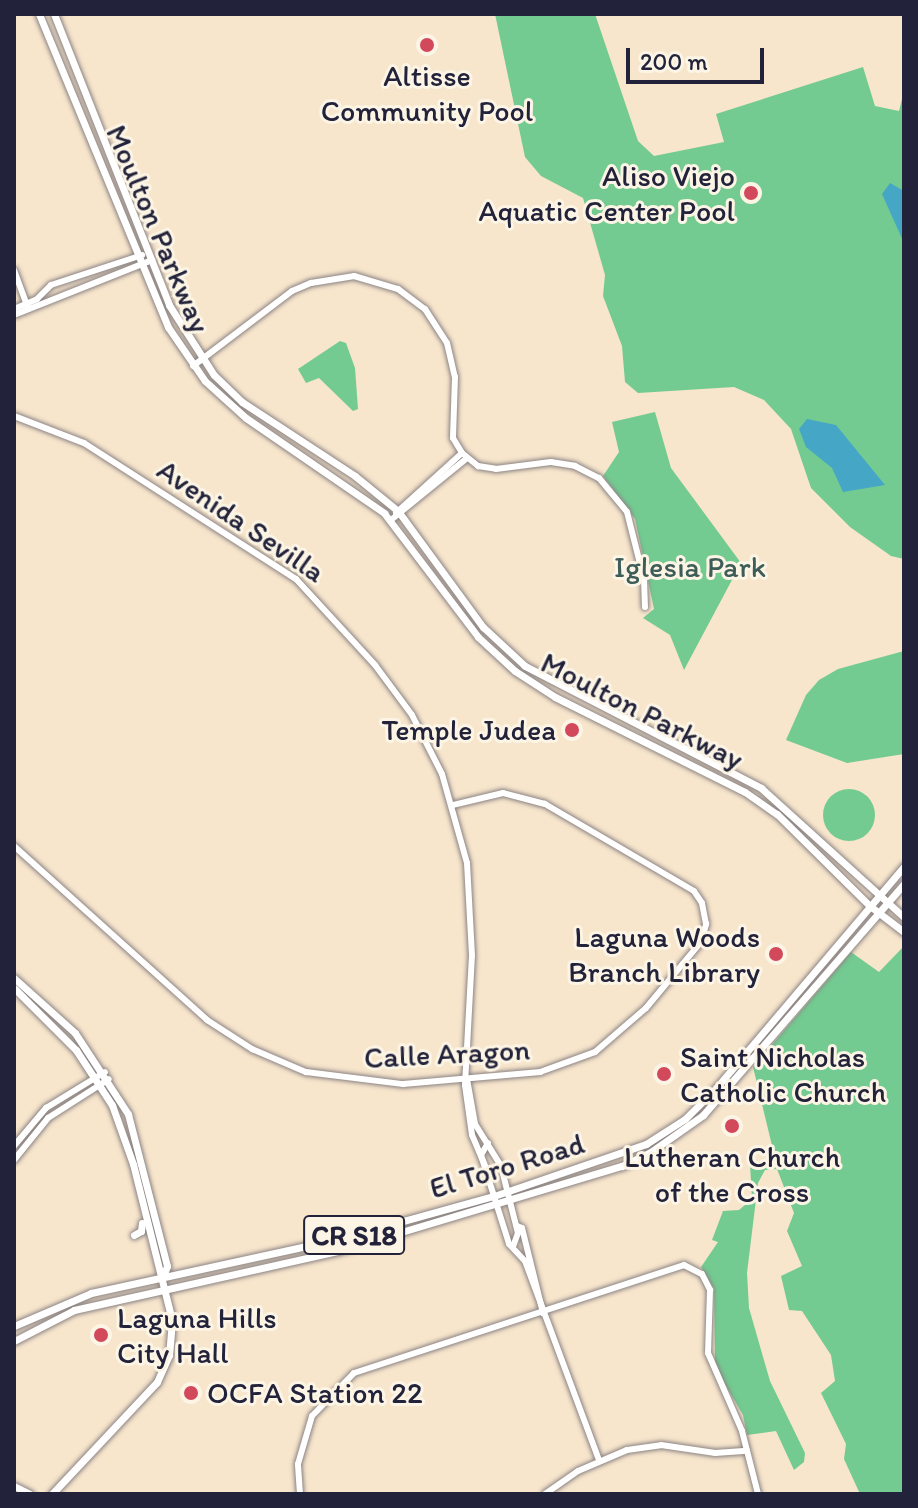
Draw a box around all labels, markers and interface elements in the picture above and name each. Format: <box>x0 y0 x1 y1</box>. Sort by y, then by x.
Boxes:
scale bar <box>630 32 768 82</box>
marker: Altisse Community Pool <box>418 36 436 54</box>
text: 200 m <box>640 47 708 76</box>
place label: Altisse Community Pool <box>321 58 533 128</box>
street label: Moulton Parkway <box>98 120 218 338</box>
place label: Aliso Viejo Aquatic Center Pool <box>479 158 735 228</box>
marker: Aliso Viejo Aquatic Center Pool <box>742 184 760 202</box>
street label: Avenida Sevilla <box>150 452 332 590</box>
park label: Iglesia Park <box>614 549 766 585</box>
street label: Moulton Parkway <box>535 645 749 777</box>
place label: Temple Judea <box>381 712 556 748</box>
marker: Temple Judea <box>563 721 581 739</box>
place label: Laguna Woods Branch Library <box>570 919 760 990</box>
marker: Laguna Woods Branch Library <box>767 945 785 963</box>
street label: Calle Aragon <box>363 1032 531 1076</box>
place label: Saint Nicholas Catholic Church <box>680 1039 887 1110</box>
marker: Saint Nicholas Catholic Church <box>655 1065 673 1083</box>
marker: Lutheran Church of the Cross <box>723 1117 741 1135</box>
street label: El Toro Road <box>425 1125 589 1207</box>
place label: Lutheran Church of the Cross <box>623 1139 841 1210</box>
road number: CR S18 <box>302 1211 406 1259</box>
place label: Laguna Hills City Hall <box>117 1300 277 1370</box>
marker: Laguna Hills City Hall <box>92 1326 110 1344</box>
place label: OCFA Station 22 <box>207 1375 423 1411</box>
marker: OCFA Station 22 <box>182 1384 200 1402</box>

